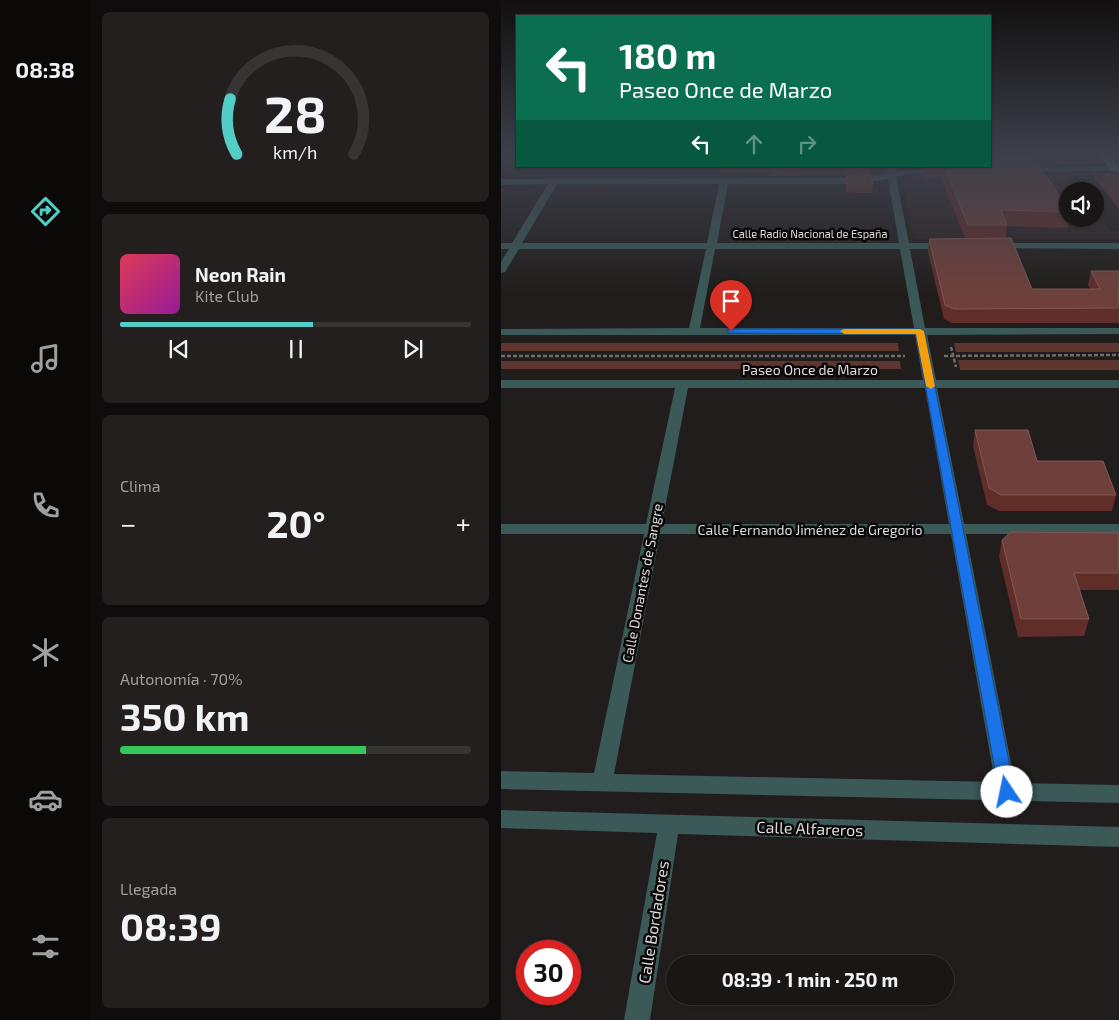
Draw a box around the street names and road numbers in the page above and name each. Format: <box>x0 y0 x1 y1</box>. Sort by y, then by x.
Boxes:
street label: Calle Radio Nacional de España <box>732 227 888 240</box>
street label: Paseo Once de Marzo <box>742 361 878 378</box>
street label: Calle Donantes de Sangre <box>618 502 666 664</box>
street label: Calle Fernando Jiménez de Gregorio <box>698 521 923 538</box>
street label: Calle Alfareros <box>756 817 864 839</box>
street label: Calle Bordadores <box>634 859 672 985</box>

